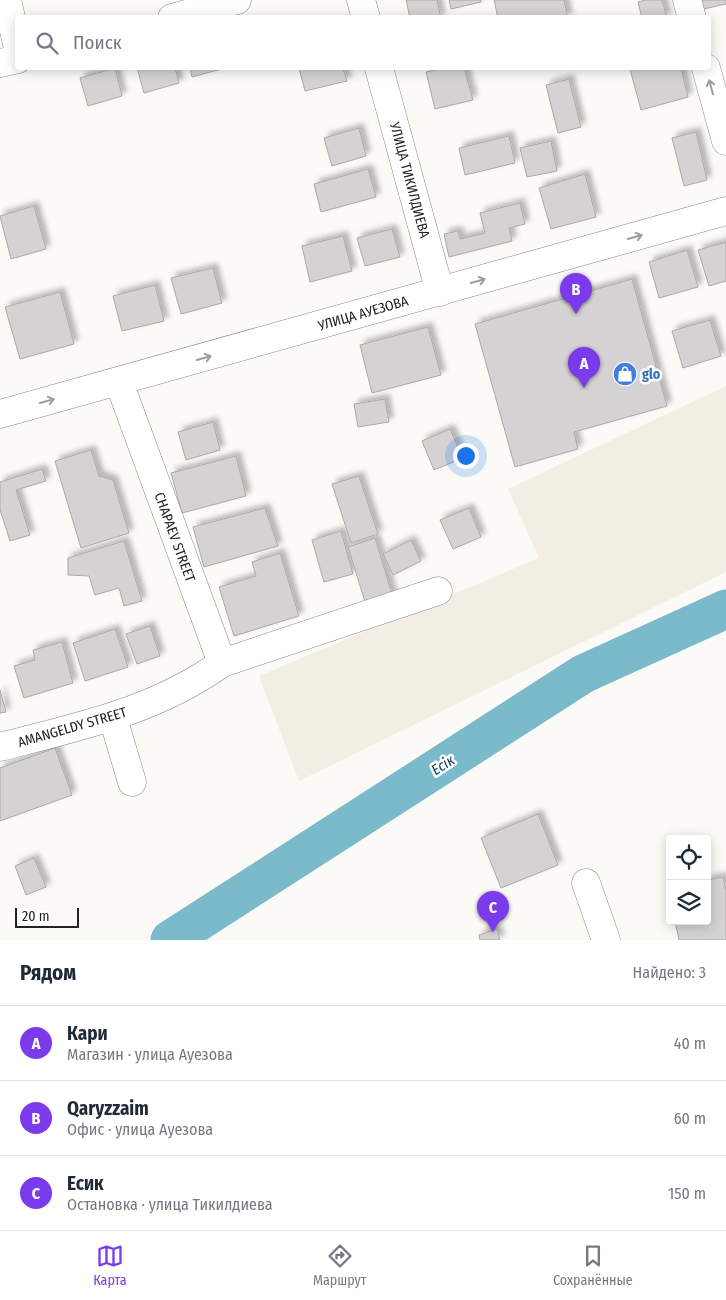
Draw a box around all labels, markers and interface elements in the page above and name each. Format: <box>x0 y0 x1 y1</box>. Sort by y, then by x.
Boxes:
search box <box>15 15 711 70</box>
icon: search <box>33 29 61 57</box>
text: Поиск <box>73 31 122 54</box>
one-way arrow <box>706 80 716 96</box>
street label: УЛИЦА ТИКИЛДИЕВА <box>386 119 433 241</box>
one-way arrow <box>626 232 642 241</box>
pin: B <box>560 273 592 314</box>
one-way arrow <box>470 276 486 285</box>
street label: УЛИЦА АУЕЗОВА <box>315 292 411 335</box>
pin: A <box>568 347 600 388</box>
one-way arrow <box>195 353 211 362</box>
shop icon: glo <box>612 361 638 387</box>
place label: glo <box>642 366 661 383</box>
one-way arrow <box>39 396 55 405</box>
your location <box>453 443 479 469</box>
street label: CHAPAEV STREET <box>150 490 199 585</box>
street label: AMANGELDY STREET <box>16 704 129 751</box>
water label: Есік <box>428 751 458 779</box>
map controls <box>666 835 711 925</box>
button: locate <box>666 835 711 880</box>
button: layers <box>666 880 711 925</box>
pin: C <box>477 891 509 932</box>
scale bar <box>15 905 79 928</box>
text: 20 m <box>22 908 50 925</box>
text: Рядом <box>20 960 76 986</box>
text: Найдено: 3 <box>633 963 706 982</box>
text: Кари <box>67 1022 108 1045</box>
text: A <box>32 1034 40 1053</box>
text: 40 m <box>674 1034 706 1053</box>
text: Магазин · улица Ауезова <box>67 1045 233 1064</box>
text: Qaryzzaim <box>67 1097 149 1120</box>
text: B <box>32 1109 40 1128</box>
text: 60 m <box>674 1109 706 1128</box>
text: Офис · улица Ауезова <box>67 1120 213 1139</box>
text: Есик <box>67 1172 104 1195</box>
text: C <box>32 1184 40 1203</box>
text: 150 m <box>668 1184 706 1203</box>
text: Остановка · улица Тикилдиева <box>67 1195 273 1214</box>
tab: Карта <box>93 1242 127 1289</box>
tab: Маршрут <box>313 1242 367 1289</box>
tab: Сохранённые <box>553 1242 633 1289</box>

